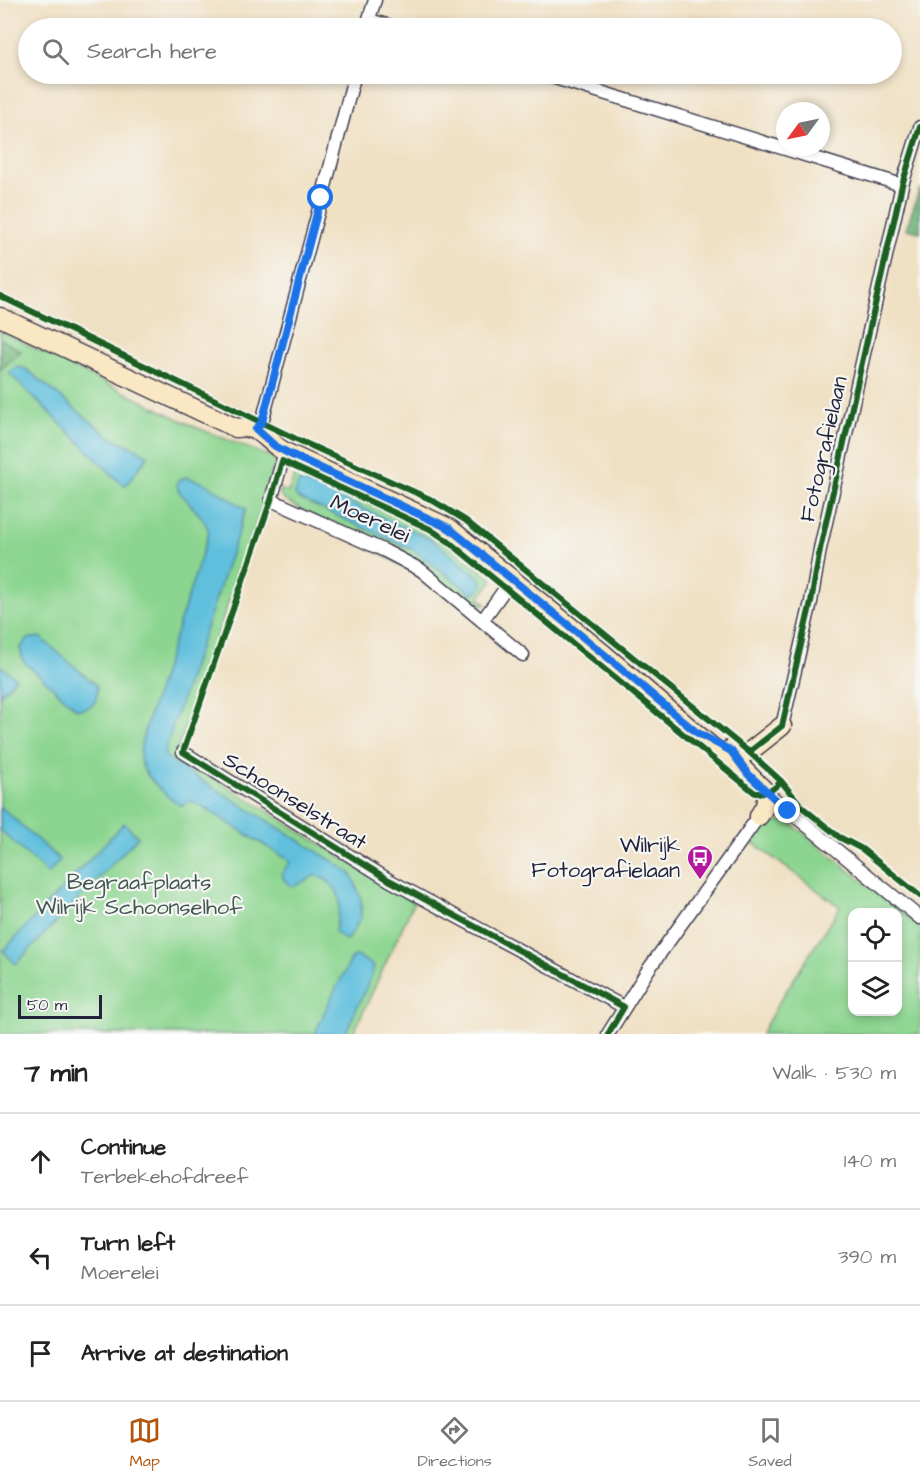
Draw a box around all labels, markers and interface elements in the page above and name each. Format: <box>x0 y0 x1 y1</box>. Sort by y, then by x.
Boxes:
search box <box>18 18 902 84</box>
icon: search <box>39 35 72 68</box>
text: Search here <box>87 36 217 67</box>
north arrow <box>776 102 830 156</box>
route start <box>307 184 333 210</box>
street label: Fotografielaan <box>792 373 857 525</box>
street label: Moerelei <box>325 487 415 551</box>
street label: Schoonselstraat <box>217 744 373 858</box>
route end <box>774 797 800 823</box>
place label: Wilrijk Fotografielaan <box>531 830 680 887</box>
bus stop icon: Wilrijk Fotografielaan <box>685 843 715 881</box>
park label: Begraafplaats Wilrijk Schoonselhof <box>36 867 243 923</box>
map controls <box>848 908 902 1016</box>
button: locate <box>848 908 902 962</box>
button: layers <box>848 962 902 1016</box>
scale bar <box>18 992 102 1020</box>
text: 50 m <box>27 994 67 1016</box>
text: 7 min <box>24 1055 88 1091</box>
text: Walk · 530 m <box>772 1059 896 1087</box>
text: Continue <box>81 1132 166 1163</box>
icon: ahead <box>24 1145 57 1178</box>
text: 140 m <box>844 1147 896 1175</box>
text: Terbekehofdreef <box>81 1163 248 1191</box>
text: Turn left <box>81 1228 175 1259</box>
icon: left <box>24 1241 57 1274</box>
text: 390 m <box>838 1243 896 1271</box>
text: Moerelei <box>81 1259 158 1287</box>
icon: arrive <box>24 1337 57 1370</box>
text: Arrive at destination <box>81 1338 288 1369</box>
tab: Map <box>128 1414 161 1472</box>
tab: Directions <box>418 1414 492 1472</box>
tab: Saved <box>748 1414 792 1472</box>

